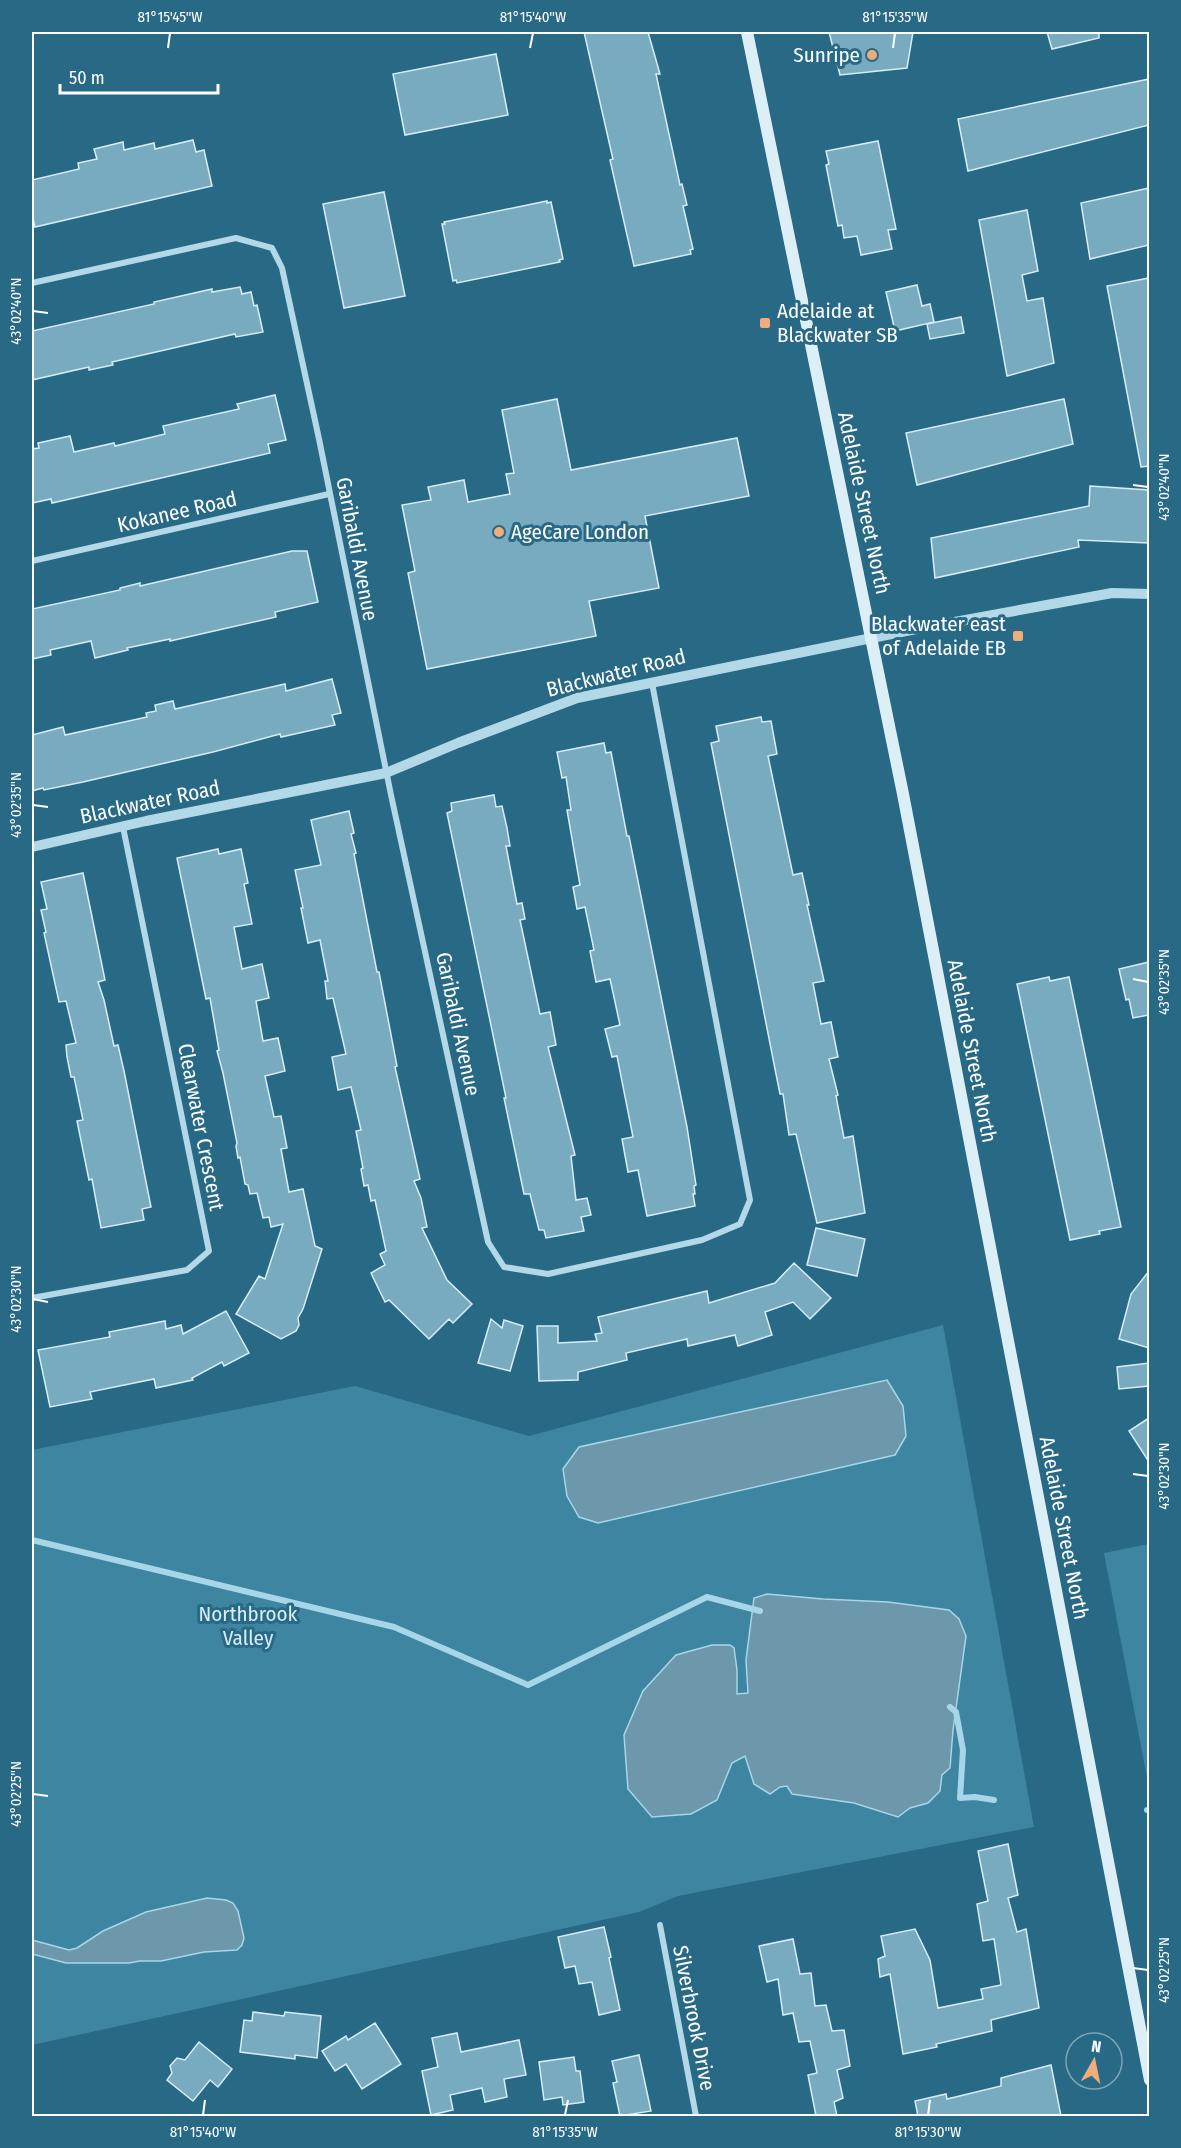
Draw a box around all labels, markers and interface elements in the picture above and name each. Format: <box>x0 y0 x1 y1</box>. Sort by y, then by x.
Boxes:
text: 81°15'45"W <box>137 8 203 26</box>
text: 81°15'40"W <box>500 8 566 26</box>
text: 81°15'35"W <box>862 8 928 26</box>
place label: Sunripe <box>793 42 860 68</box>
marker: Sunripe <box>865 48 879 62</box>
scale bar <box>60 57 218 95</box>
text: 50 m <box>69 67 105 89</box>
text: 43°02'40"N <box>7 277 25 345</box>
place label: Adelaide at Blackwater SB <box>777 298 898 348</box>
marker: Adelaide at Blackwater SB <box>758 316 772 330</box>
street label: Adelaide Street North <box>832 409 896 597</box>
text: 43°02'40"N <box>1155 453 1173 521</box>
street label: Garibaldi Avenue <box>330 475 384 623</box>
street label: Kokanee Road <box>115 486 239 538</box>
place label: AgeCare London <box>511 519 649 545</box>
marker: AgeCare London <box>492 525 506 539</box>
place label: Blackwater east of Adelaide EB <box>871 611 1006 661</box>
marker: Blackwater east of Adelaide EB <box>1011 629 1025 643</box>
street label: Blackwater Road <box>544 643 688 703</box>
text: 43°02'35"N <box>7 772 25 838</box>
street label: Blackwater Road <box>78 774 222 830</box>
text: 43°02'35"N <box>1155 949 1173 1015</box>
street label: Garibaldi Avenue <box>430 950 486 1098</box>
street label: Adelaide Street North <box>942 957 1002 1145</box>
street label: Clearwater Crescent <box>172 1041 230 1213</box>
text: 43°02'30"N <box>7 1265 25 1333</box>
street label: Adelaide Street North <box>1034 1434 1094 1622</box>
text: 43°02'30"N <box>1155 1442 1173 1510</box>
park label: Northbrook Valley <box>199 1601 298 1651</box>
text: 43°02'25"N <box>7 1761 25 1827</box>
text: 43°02'25"N <box>1155 1937 1173 2003</box>
street label: Silverbrook Drive <box>667 1943 721 2093</box>
north arrow <box>1064 2031 1124 2091</box>
text: N <box>1090 2037 1102 2057</box>
text: 81°15'40"W <box>170 2123 236 2141</box>
text: 81°15'35"W <box>532 2123 598 2141</box>
text: 81°15'30"W <box>895 2123 961 2141</box>

